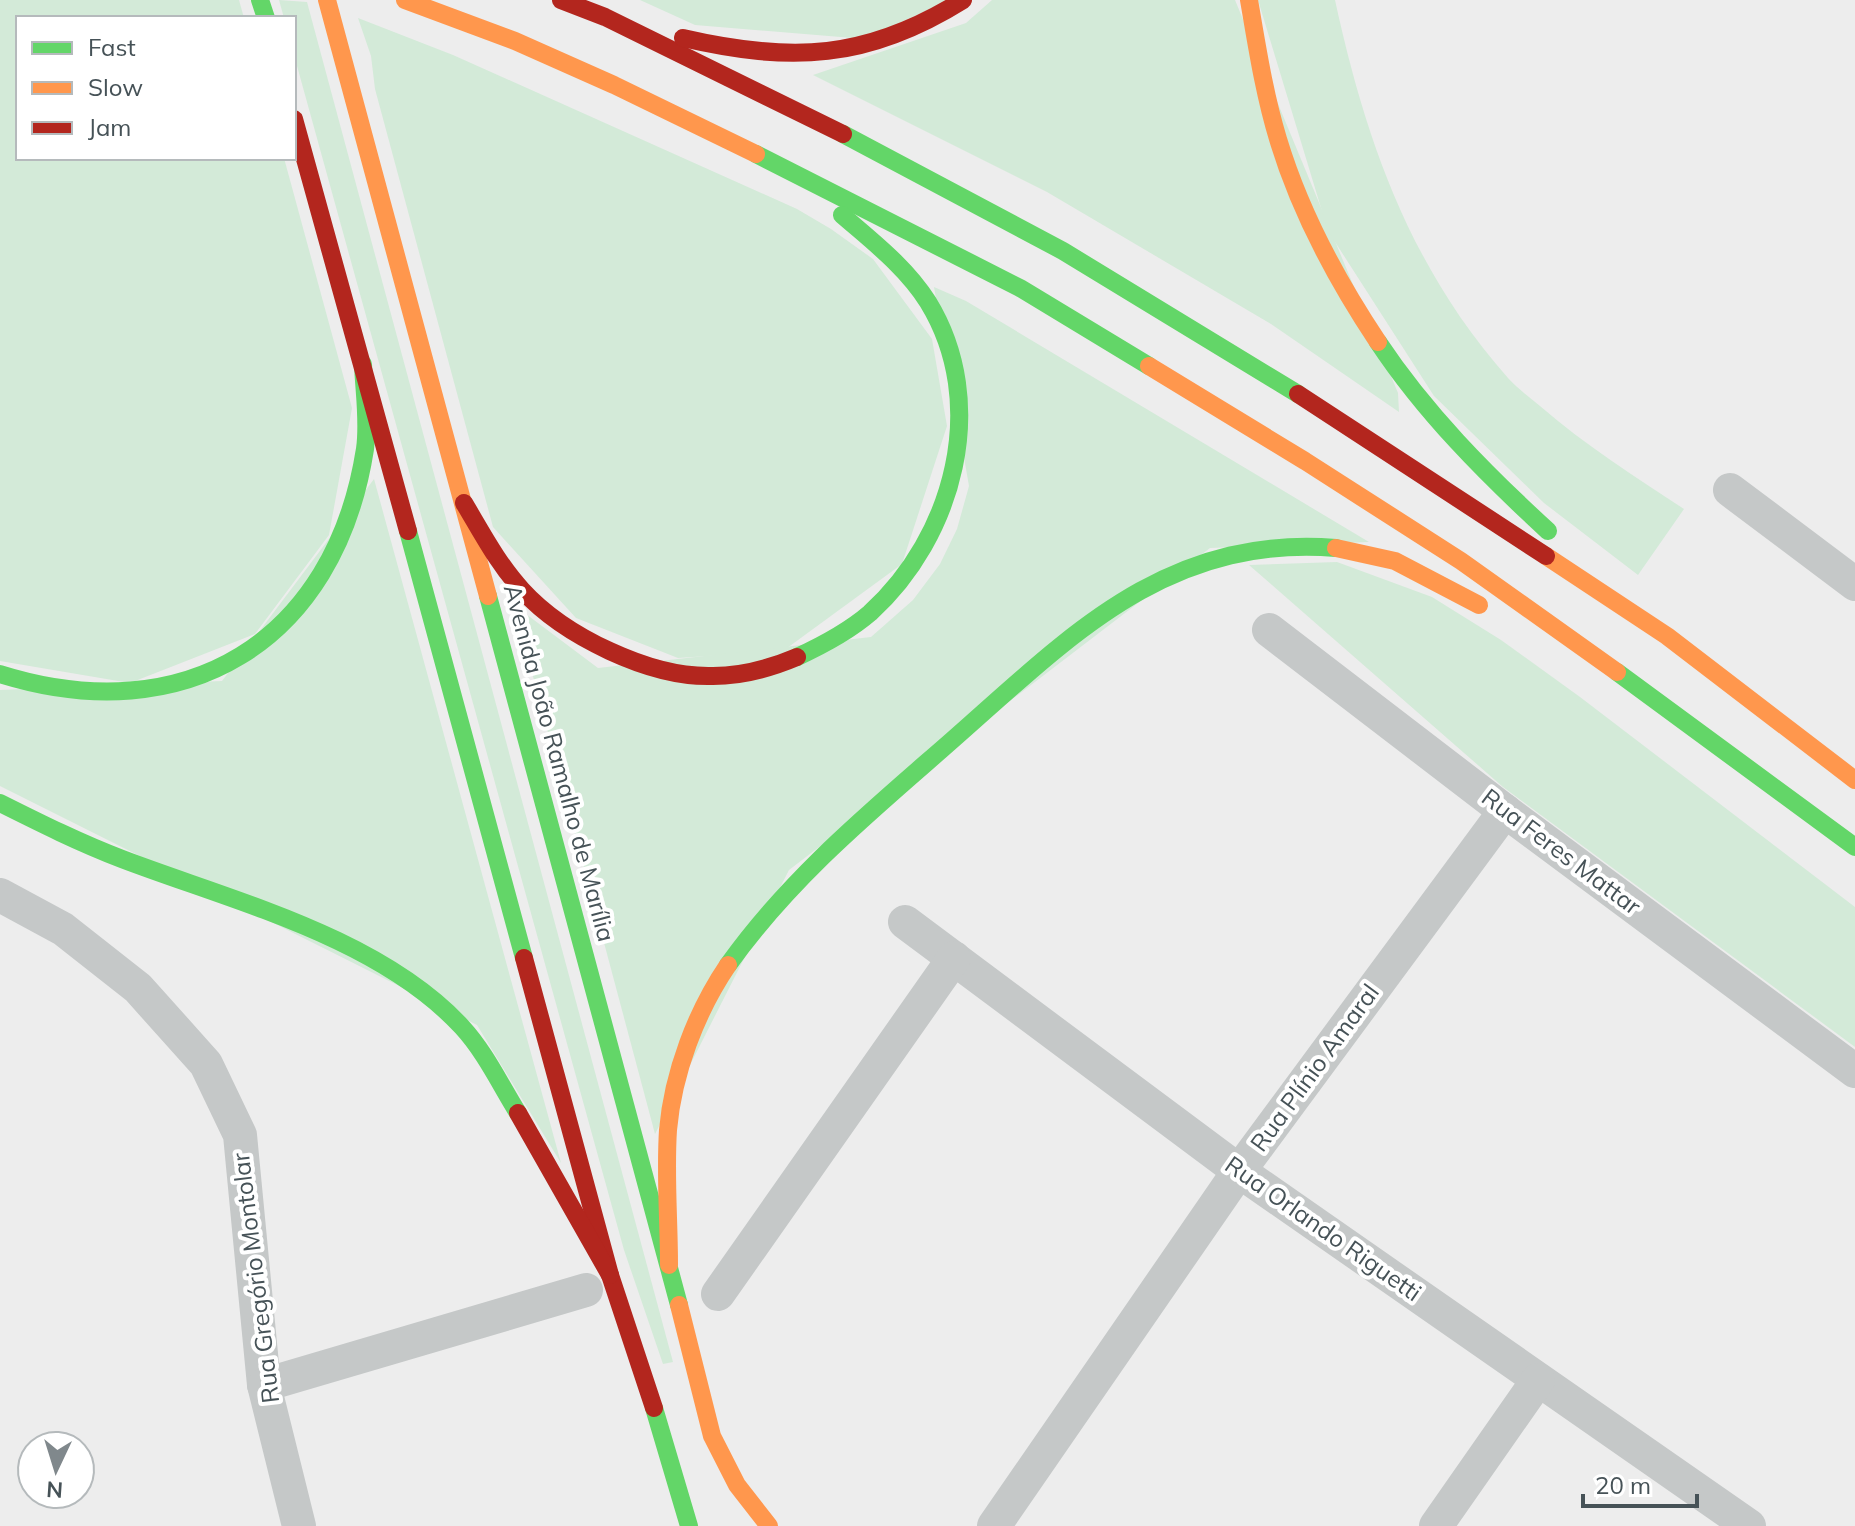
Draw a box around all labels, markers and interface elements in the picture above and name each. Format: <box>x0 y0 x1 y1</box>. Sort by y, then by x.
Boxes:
legend <box>16 16 296 160</box>
text: Fast <box>88 32 136 62</box>
text: Slow <box>88 72 143 102</box>
text: Jam <box>88 112 131 142</box>
street label: Avenida João Ramalho de Marília <box>498 581 622 945</box>
street label: Rua Feres Mattar <box>1476 782 1647 921</box>
street label: Rua Plínio Amaral <box>1243 978 1385 1157</box>
street label: Rua Orlando Riguetti <box>1220 1149 1428 1307</box>
street label: Rua Gregório Montolar <box>225 1151 285 1405</box>
north arrow <box>16 1430 96 1510</box>
scale bar <box>1583 1458 1697 1508</box>
text: 20 m <box>1595 1470 1651 1500</box>
text: N <box>45 1475 64 1504</box>

